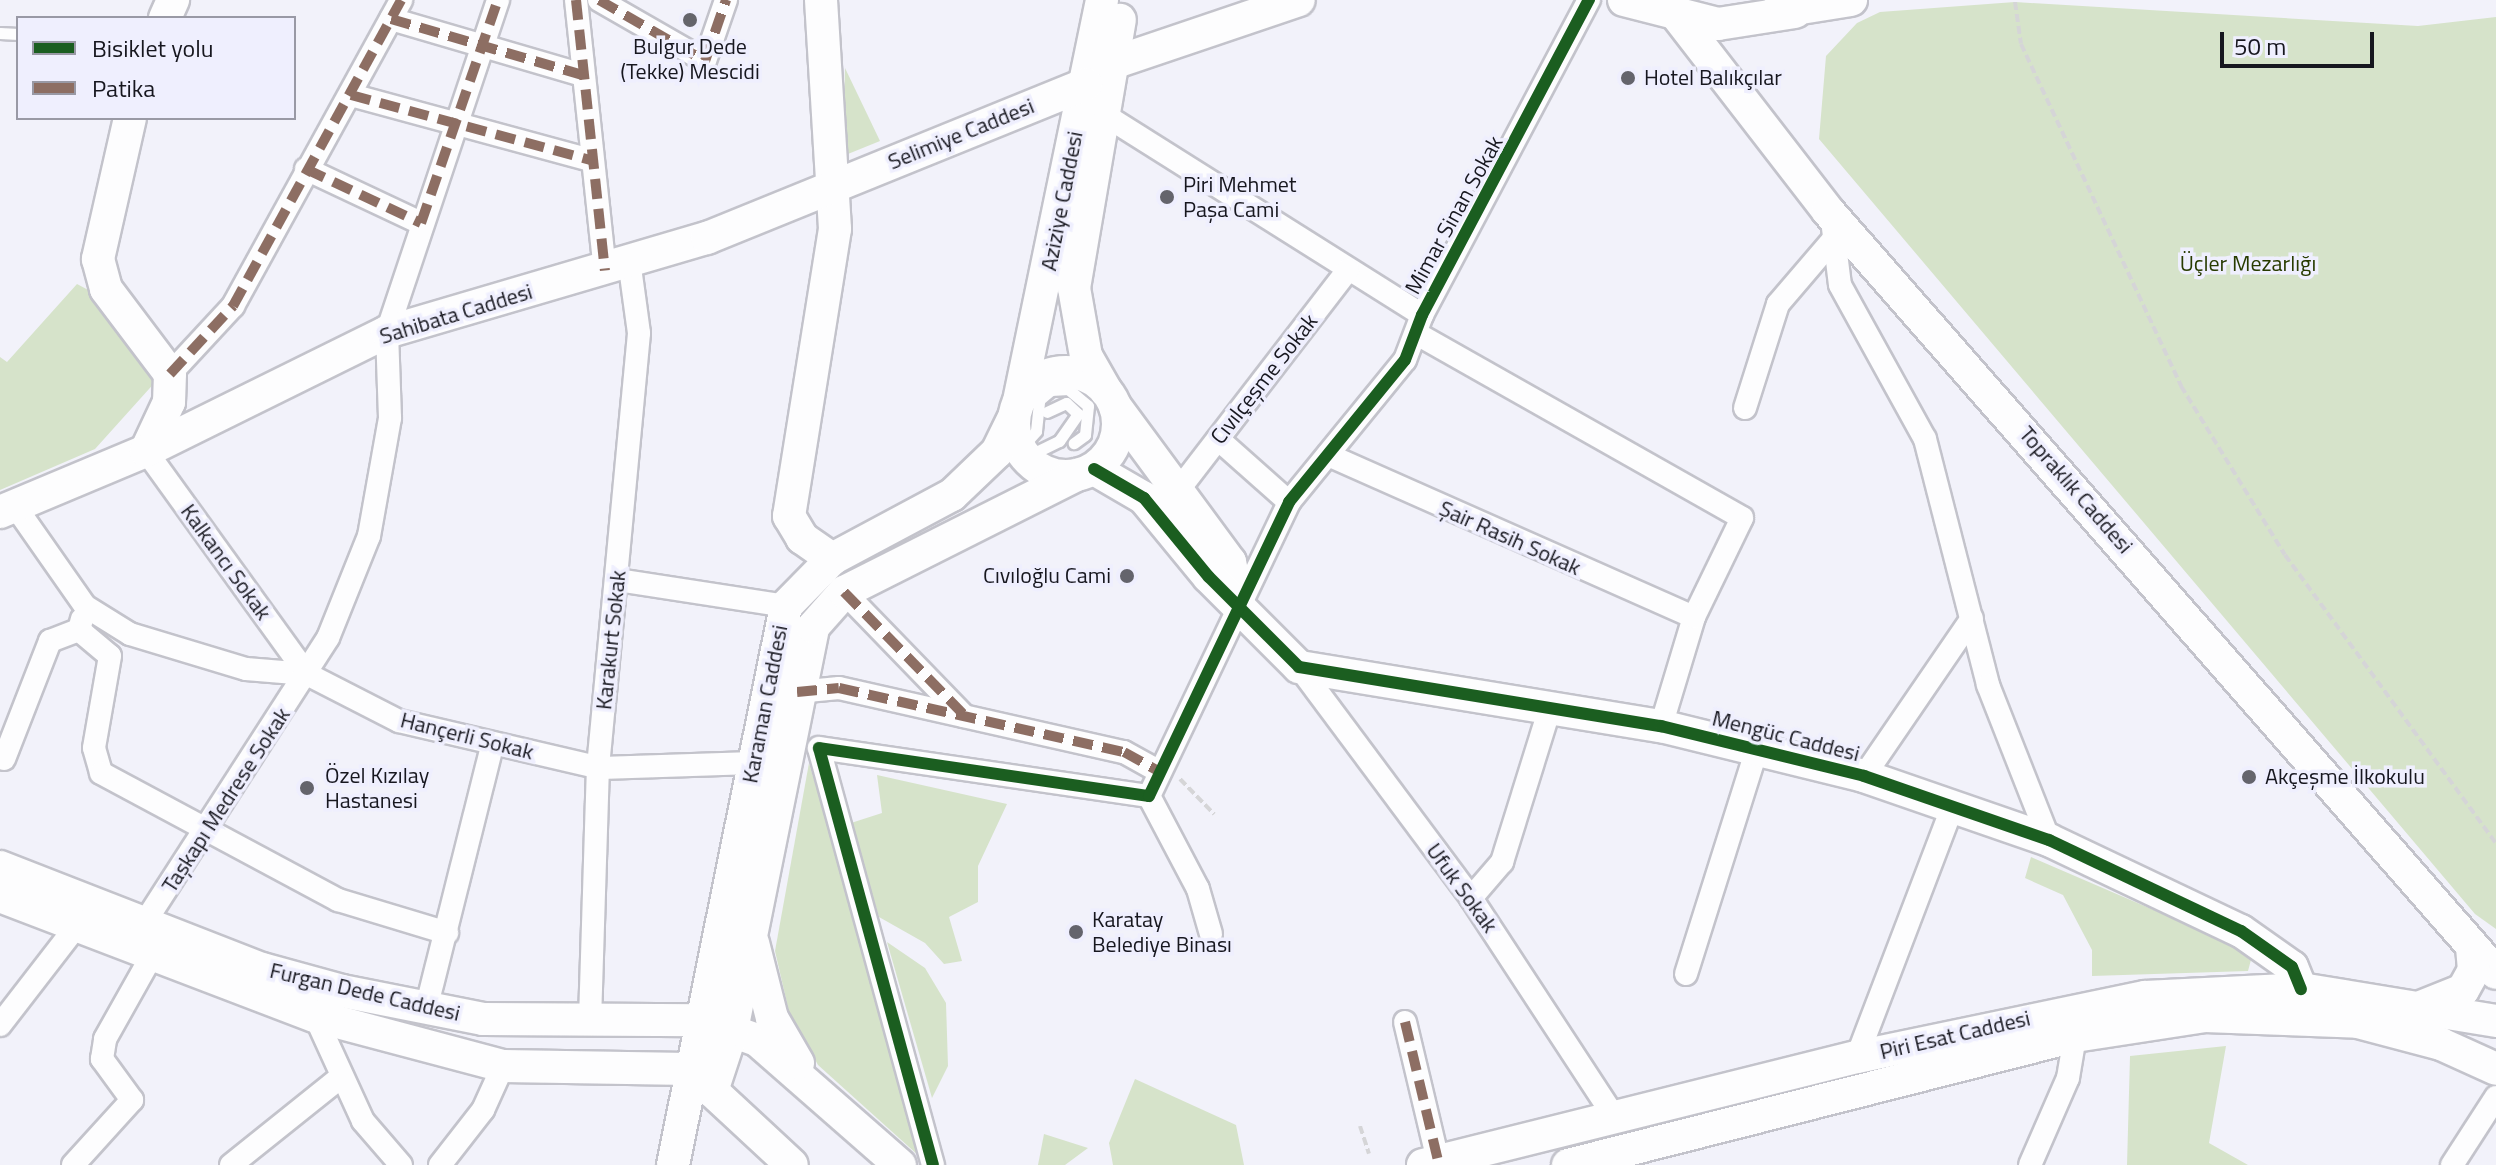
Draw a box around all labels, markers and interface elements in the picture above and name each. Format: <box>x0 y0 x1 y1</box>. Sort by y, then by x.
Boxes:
marker: Bulgur Dede (Tekke) Mescidi <box>681 11 699 29</box>
legend <box>16 16 296 120</box>
scale bar <box>2224 16 2378 66</box>
text: 50 m <box>2234 28 2286 64</box>
text: Bisiklet yolu <box>92 30 214 66</box>
place label: Bulgur Dede (Tekke) Mescidi <box>620 33 760 84</box>
place label: Hotel Balıkçılar <box>1644 65 1782 91</box>
marker: Hotel Balıkçılar <box>1619 69 1637 87</box>
text: Patika <box>92 70 155 106</box>
street label: Selimiye Caddesi <box>884 93 1038 175</box>
street label: Aziziye Caddesi <box>1036 129 1088 273</box>
street label: Mimar Sinan Sokak <box>1400 131 1508 299</box>
place label: Piri Mehmet Paşa Cami <box>1183 171 1297 222</box>
marker: Piri Mehmet Paşa Cami <box>1158 188 1176 206</box>
park label: Üçler Mezarlığı <box>2180 251 2316 277</box>
street label: Sahibata Caddesi <box>377 278 535 350</box>
street label: Cıvılçeşme Sokak <box>1205 309 1323 449</box>
street label: Topraklık Caddesi <box>2014 421 2138 559</box>
street label: Şair Rasih Sokak <box>1435 495 1585 581</box>
street label: Kalkancı Sokak <box>175 499 277 625</box>
place label: Cıvıloğlu Cami <box>983 563 1111 589</box>
marker: Cıvıloğlu Cami <box>1118 567 1136 585</box>
street label: Karakurt Sokak <box>591 569 631 711</box>
street label: Karaman Caddesi <box>737 623 793 785</box>
street label: Taşkapı Medrese Sokak <box>156 703 296 897</box>
street label: Mengüc Caddesi <box>1709 705 1863 767</box>
street label: Hançerli Sokak <box>398 707 536 765</box>
place label: Özel Kızılay Hastanesi <box>325 762 429 814</box>
place label: Akçeşme İlkokulu <box>2265 764 2425 790</box>
marker: Akçeşme İlkokulu <box>2240 768 2258 786</box>
marker: Özel Kızılay Hastanesi <box>296 777 318 799</box>
street label: Ufuk Sokak <box>1421 838 1503 938</box>
place label: Karatay Belediye Binası <box>1092 906 1232 958</box>
marker: Karatay Belediye Binası <box>1067 923 1085 941</box>
street label: Furgan Dede Caddesi <box>267 957 463 1027</box>
street label: Piri Esat Caddesi <box>1877 1005 2033 1065</box>

